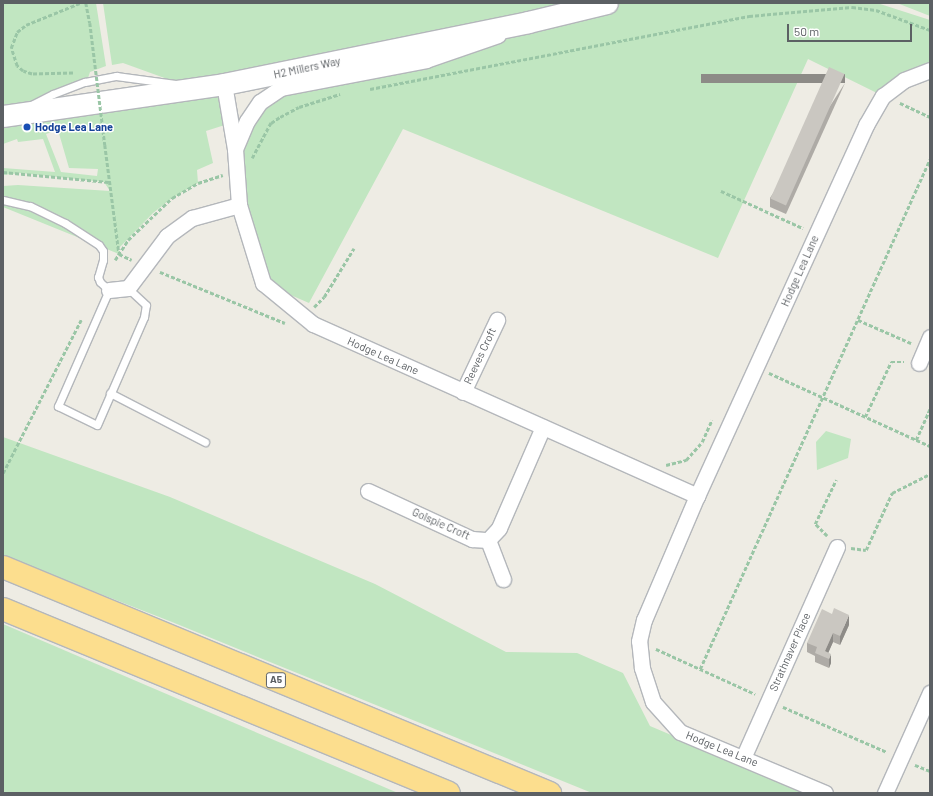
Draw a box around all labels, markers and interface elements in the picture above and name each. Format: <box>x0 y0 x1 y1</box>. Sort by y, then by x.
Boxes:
scale bar <box>789 16 914 42</box>
text: 50 m <box>794 24 819 38</box>
street label: H2 Millers Way <box>272 54 342 82</box>
place label: Hodge Lea Lane <box>35 120 113 134</box>
marker: Hodge Lea Lane <box>22 122 32 132</box>
street label: Hodge Lea Lane <box>778 233 822 309</box>
street label: Reeves Croft <box>461 326 499 386</box>
street label: Hodge Lea Lane <box>345 334 421 378</box>
street label: Golspie Croft <box>410 505 472 543</box>
street label: Strathnaver Place <box>767 611 813 693</box>
road number: A5 <box>265 672 287 688</box>
street label: Hodge Lea Lane <box>684 729 760 769</box>

